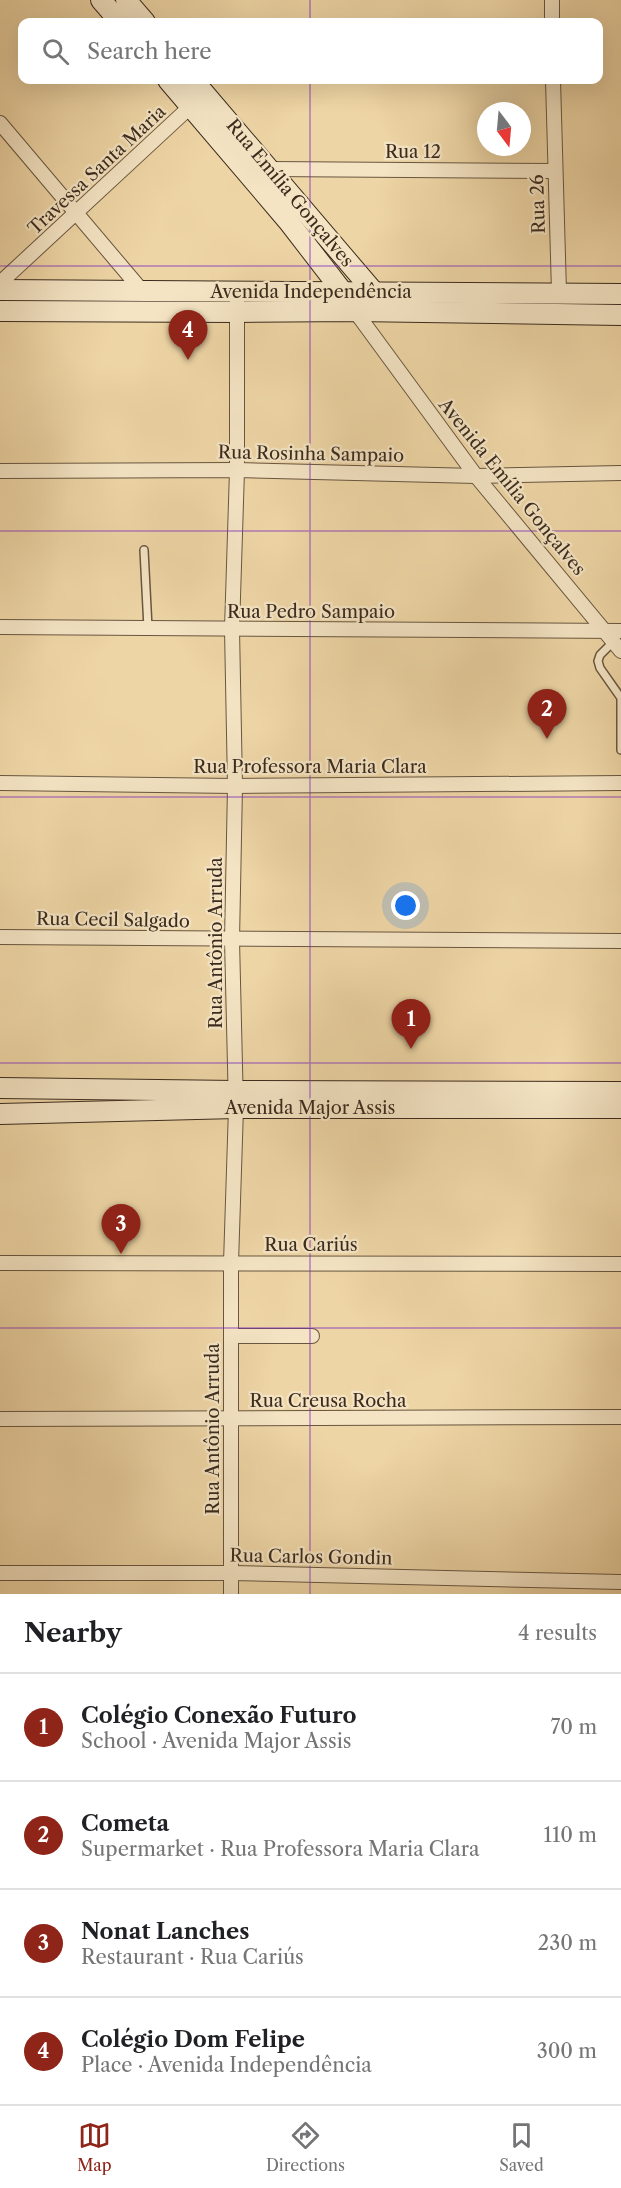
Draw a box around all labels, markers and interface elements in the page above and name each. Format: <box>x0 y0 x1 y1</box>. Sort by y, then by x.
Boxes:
search box <box>18 18 603 84</box>
icon: search <box>39 35 72 68</box>
text: Search here <box>87 38 212 65</box>
street label: Travessa Santa Maria <box>24 100 171 239</box>
north arrow <box>477 102 531 156</box>
street label: Rua Emília Gonçalves <box>222 115 358 271</box>
street label: Rua 12 <box>385 141 441 163</box>
street label: Rua 26 <box>526 174 550 234</box>
street label: Avenida Independência <box>209 281 412 303</box>
pin: 4 <box>168 310 207 360</box>
street label: Avenida Emília Gonçalves <box>433 393 590 580</box>
street label: Rua Rosinha Sampaio <box>218 441 404 467</box>
street label: Rua Pedro Sampaio <box>227 601 395 623</box>
pin: 2 <box>528 690 566 739</box>
street label: Rua Professora Maria Clara <box>193 756 427 778</box>
street label: Rua Antônio Arruda <box>205 857 227 1029</box>
your location <box>391 891 420 920</box>
street label: Rua Cecil Salgado <box>36 908 190 932</box>
pin: 1 <box>392 1000 430 1049</box>
street label: Avenida Major Assis <box>224 1097 395 1119</box>
pin: 3 <box>102 1204 140 1254</box>
street label: Rua Cariús <box>264 1234 358 1256</box>
street label: Rua Antônio Arruda <box>202 1343 224 1515</box>
street label: Rua Creusa Rocha <box>250 1390 407 1412</box>
street label: Rua Carlos Gondin <box>229 1545 393 1569</box>
text: Nearby <box>24 1617 122 1649</box>
text: 4 results <box>518 1621 597 1645</box>
text: Colégio Conexão Futuro <box>81 1702 357 1729</box>
text: 1 <box>39 1715 48 1739</box>
text: 70 m <box>551 1715 597 1739</box>
text: School · Avenida Major Assis <box>81 1729 352 1753</box>
text: Cometa <box>81 1810 169 1837</box>
text: 2 <box>38 1823 49 1847</box>
text: 110 m <box>544 1823 597 1847</box>
text: Supermarket · Rua Professora Maria Clara <box>81 1837 480 1861</box>
text: Nonat Lanches <box>81 1918 249 1945</box>
text: 3 <box>38 1931 49 1955</box>
text: 230 m <box>538 1931 597 1955</box>
text: Restaurant · Rua Cariús <box>81 1945 304 1969</box>
text: Colégio Dom Felipe <box>81 2026 305 2053</box>
text: 4 <box>38 2039 49 2063</box>
text: 300 m <box>537 2039 597 2063</box>
text: Place · Avenida Independência <box>81 2053 372 2077</box>
tab: Map <box>77 2119 112 2175</box>
tab: Directions <box>266 2119 345 2175</box>
tab: Saved <box>499 2119 544 2175</box>

